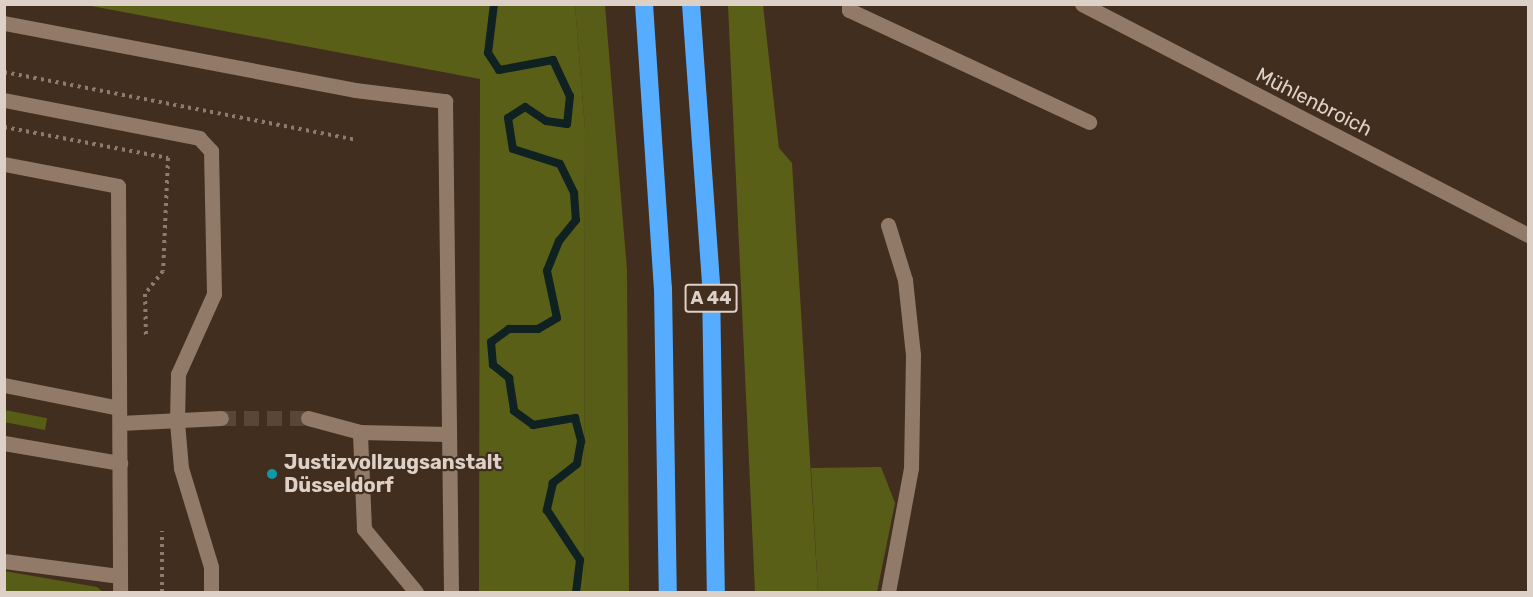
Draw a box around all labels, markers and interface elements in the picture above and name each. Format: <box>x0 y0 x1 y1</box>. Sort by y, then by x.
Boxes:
street label: Mühlenbroich <box>1252 62 1376 142</box>
road number: A 44 <box>684 283 738 313</box>
place label: Justizvollzugsanstalt Düsseldorf <box>284 450 502 497</box>
marker: Justizvollzugsanstalt Düsseldorf <box>265 467 279 481</box>

